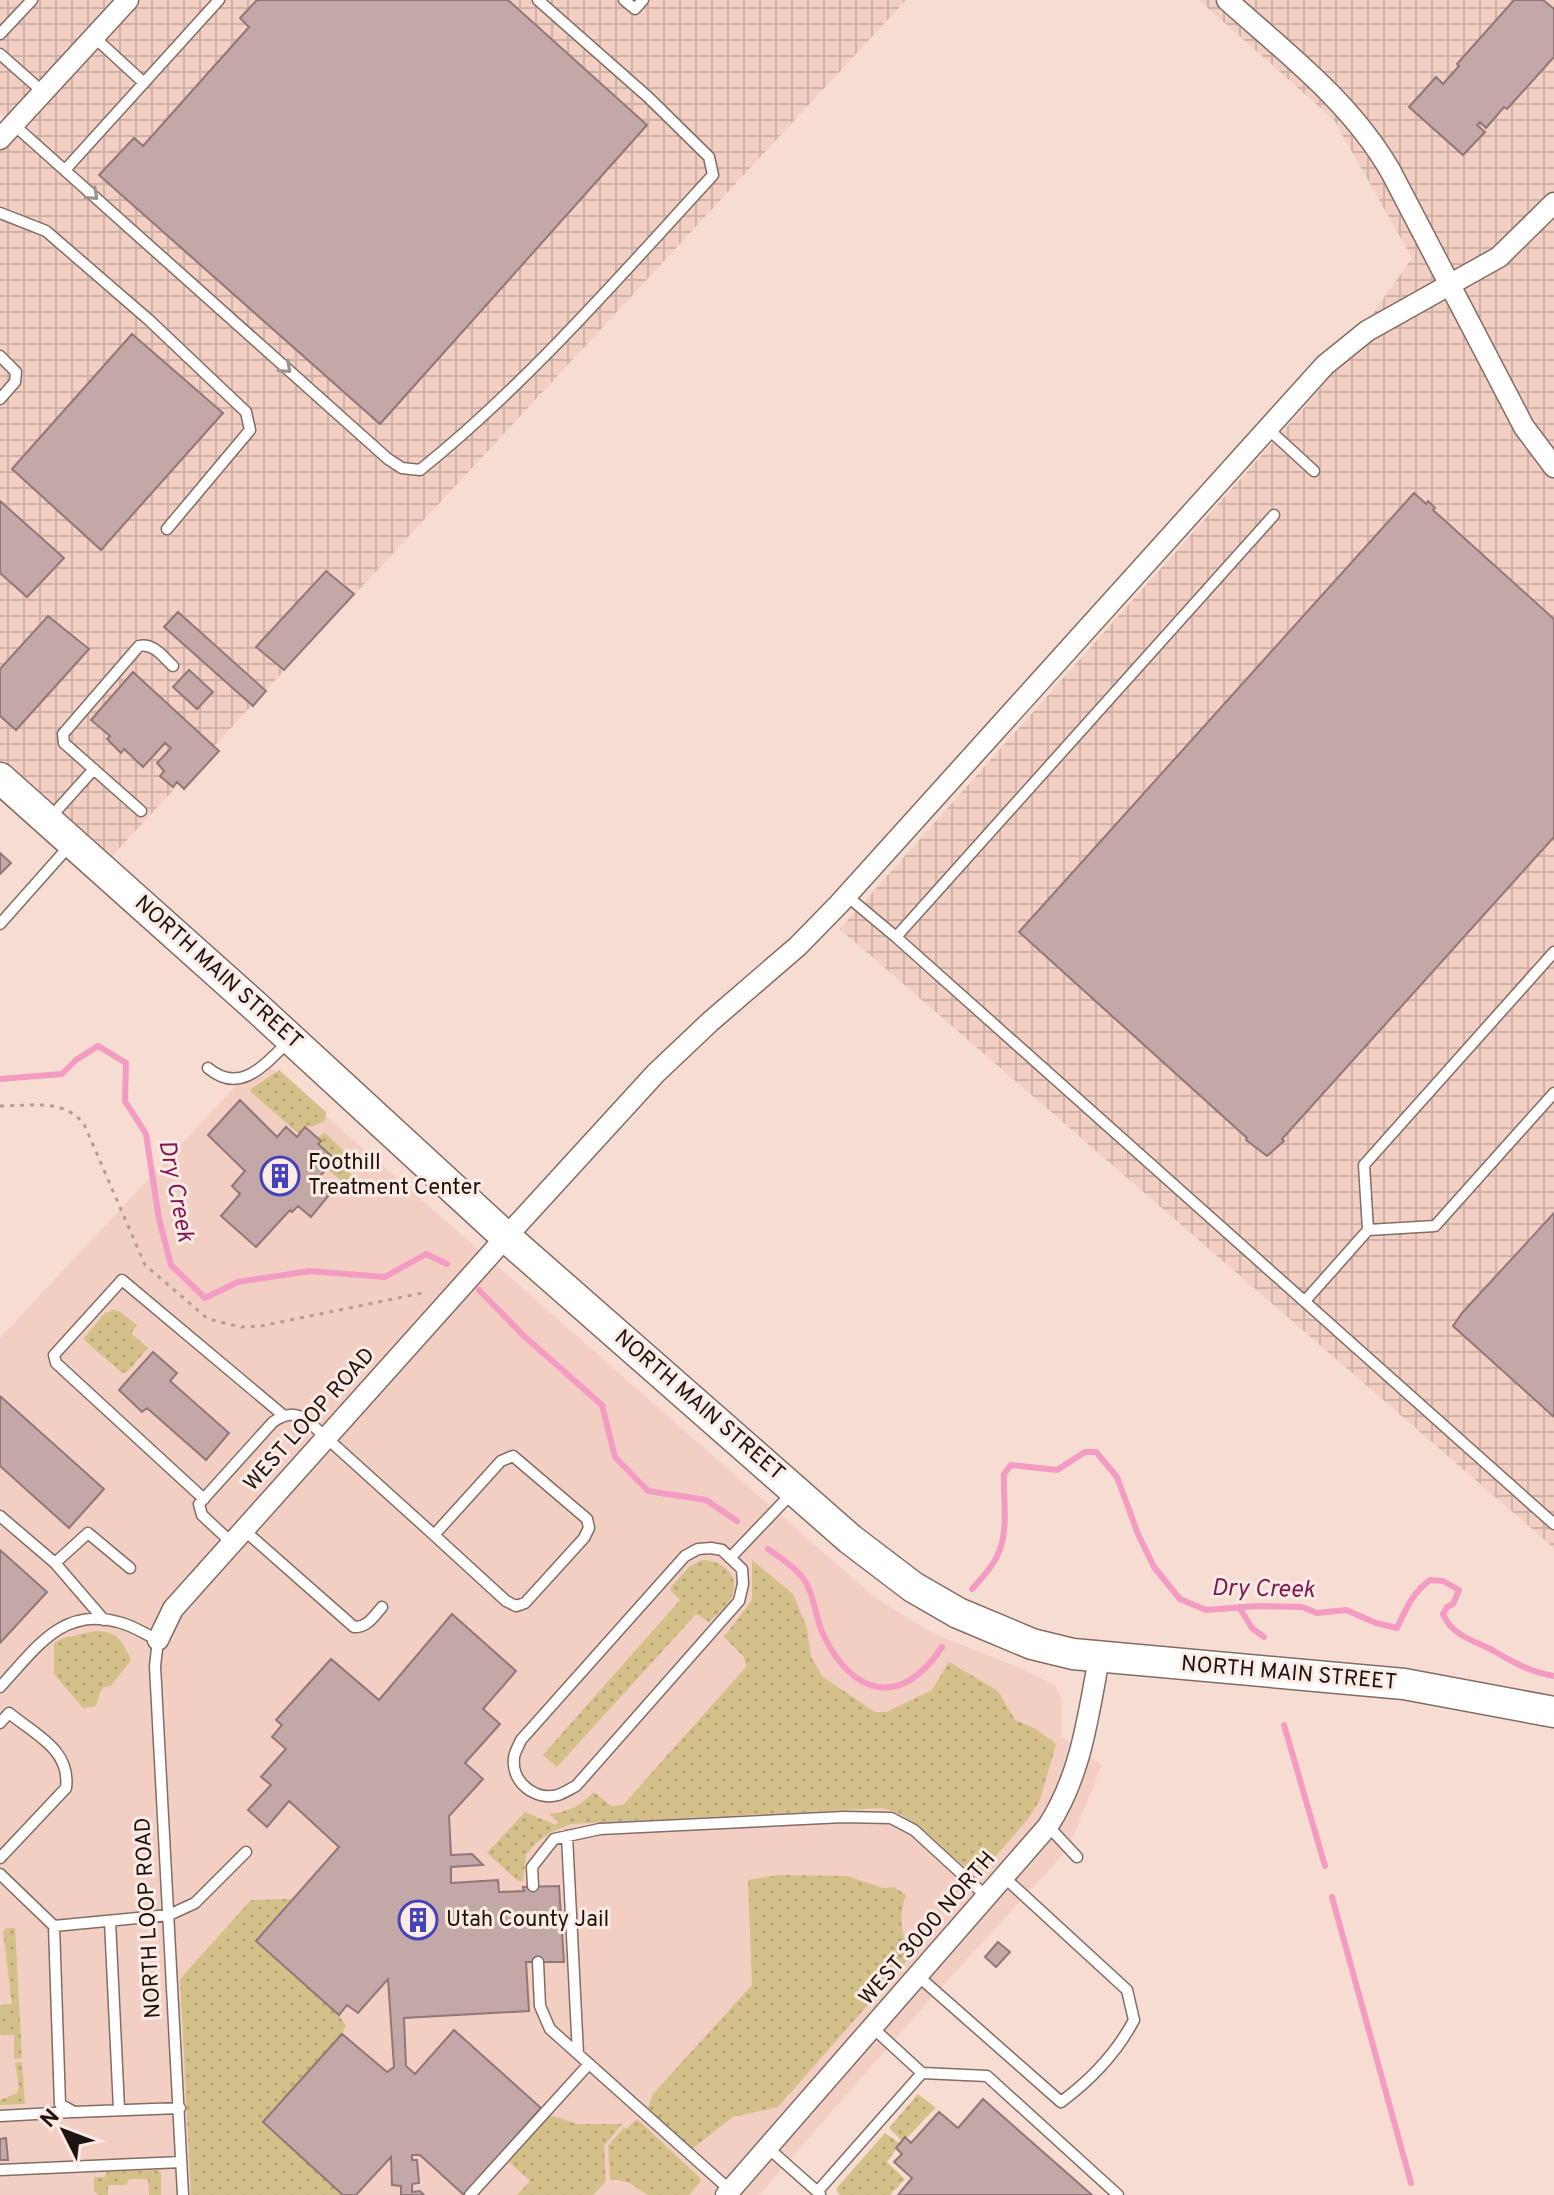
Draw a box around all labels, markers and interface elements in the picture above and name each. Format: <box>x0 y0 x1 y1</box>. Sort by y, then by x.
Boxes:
one-way arrow <box>83 185 98 200</box>
one-way arrow <box>277 359 292 373</box>
street label: NORTH MAIN STREET <box>128 890 308 1056</box>
water label: Dry Creek <box>150 1137 200 1246</box>
place label: Foothill Treatment Center <box>308 1150 481 1202</box>
building icon: Foothill Treatment Center <box>259 1155 301 1197</box>
street label: NORTH MAIN STREET <box>608 1325 790 1487</box>
street label: WEST LOOP ROAD <box>239 1343 381 1497</box>
water label: Dry Creek <box>1211 1574 1316 1606</box>
street label: NORTH MAIN STREET <box>1180 1651 1398 1697</box>
street label: NORTH LOOP ROAD <box>130 1817 168 2019</box>
street label: WEST 3000 NORTH <box>854 1847 1002 2011</box>
building icon: Utah County Jail <box>397 1899 439 1941</box>
place label: Utah County Jail <box>446 1907 609 1934</box>
north arrow <box>24 2091 104 2171</box>
text: N <box>36 2104 66 2134</box>

